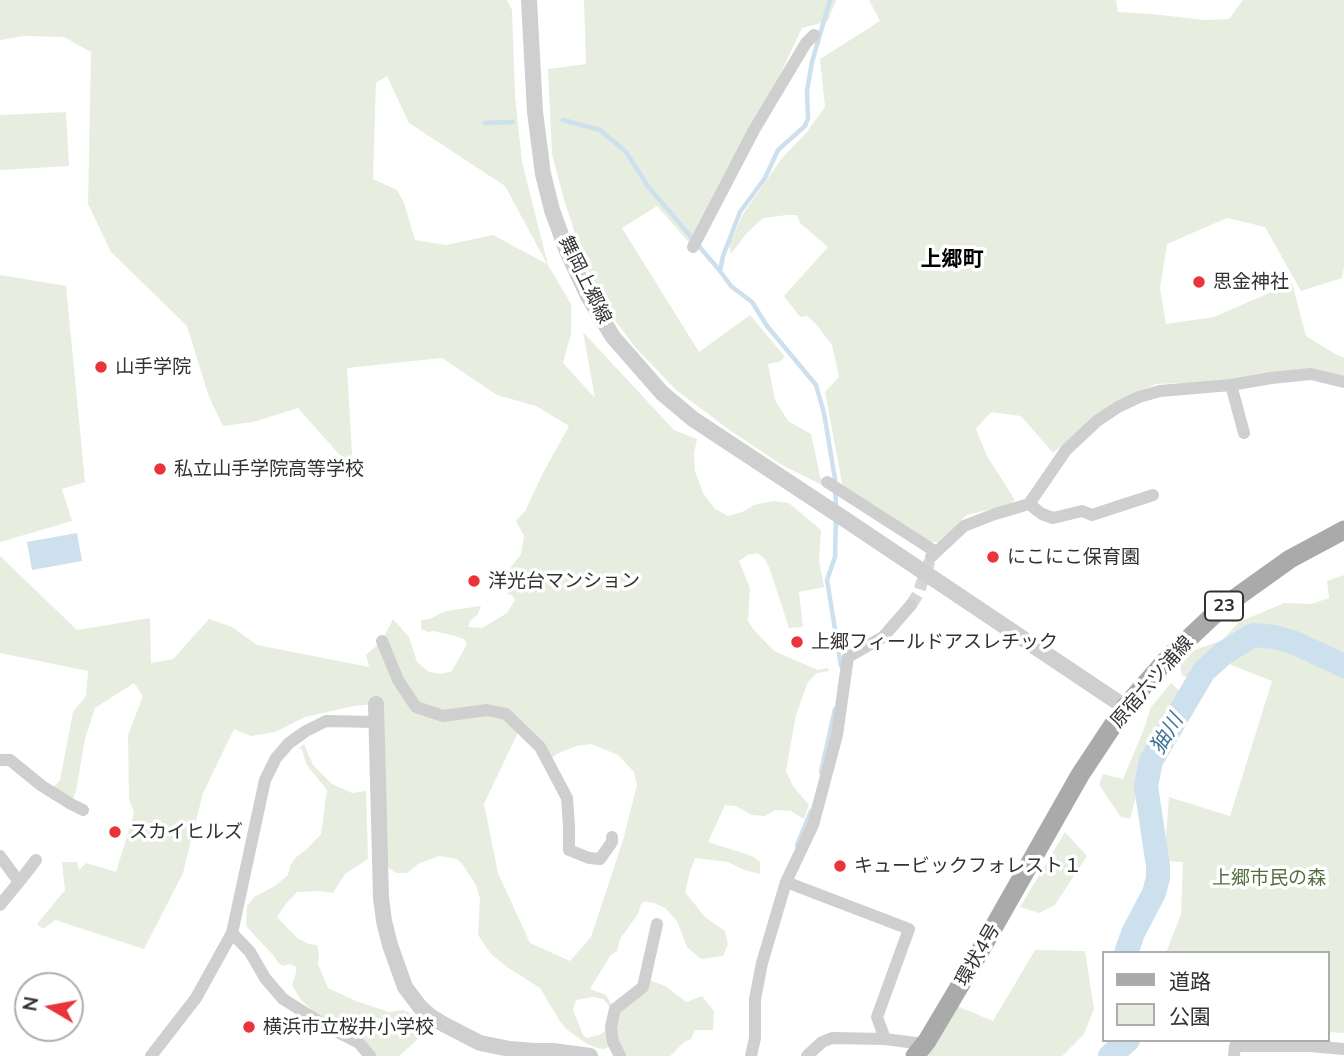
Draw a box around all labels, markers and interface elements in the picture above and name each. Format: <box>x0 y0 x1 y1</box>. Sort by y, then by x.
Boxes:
street label: 舞岡上郷線 <box>554 232 616 328</box>
district label: 上郷町 <box>921 247 983 273</box>
place label: 思金神社 <box>1213 271 1289 293</box>
marker: 思金神社 <box>1191 274 1207 290</box>
place label: 山手学院 <box>115 356 191 378</box>
marker: 山手学院 <box>93 359 109 375</box>
place label: 私立山手学院高等学校 <box>174 458 364 480</box>
marker: 私立山手学院高等学校 <box>152 461 168 477</box>
place label: にこにこ保育園 <box>1007 546 1140 568</box>
marker: にこにこ保育園 <box>985 549 1001 565</box>
place label: 洋光台マンション <box>488 570 640 592</box>
marker: 洋光台マンション <box>466 573 482 589</box>
road number: 23 <box>1205 592 1243 620</box>
place label: 上郷フィールドアスレチック <box>811 631 1058 653</box>
street label: 原宿六ツ浦線 <box>1106 632 1198 732</box>
marker: 上郷フィールドアスレチック <box>789 634 805 650</box>
water label: 㹨川 <box>1145 710 1189 758</box>
place label: スカイヒルズ <box>129 821 243 843</box>
marker: スカイヒルズ <box>107 824 123 840</box>
place label: キュービックフォレスト１ <box>854 855 1082 877</box>
marker: キュービックフォレスト１ <box>832 858 848 874</box>
park label: 上郷市民の森 <box>1212 867 1326 889</box>
street label: 環状4号 <box>951 920 1005 990</box>
legend <box>1102 951 1330 1042</box>
text: 道路 <box>1169 968 1211 994</box>
north arrow <box>14 972 84 1042</box>
text: N <box>17 995 43 1013</box>
text: 公園 <box>1169 1003 1211 1029</box>
place label: 横浜市立桜井小学校 <box>263 1016 434 1038</box>
marker: 横浜市立桜井小学校 <box>241 1019 257 1035</box>

